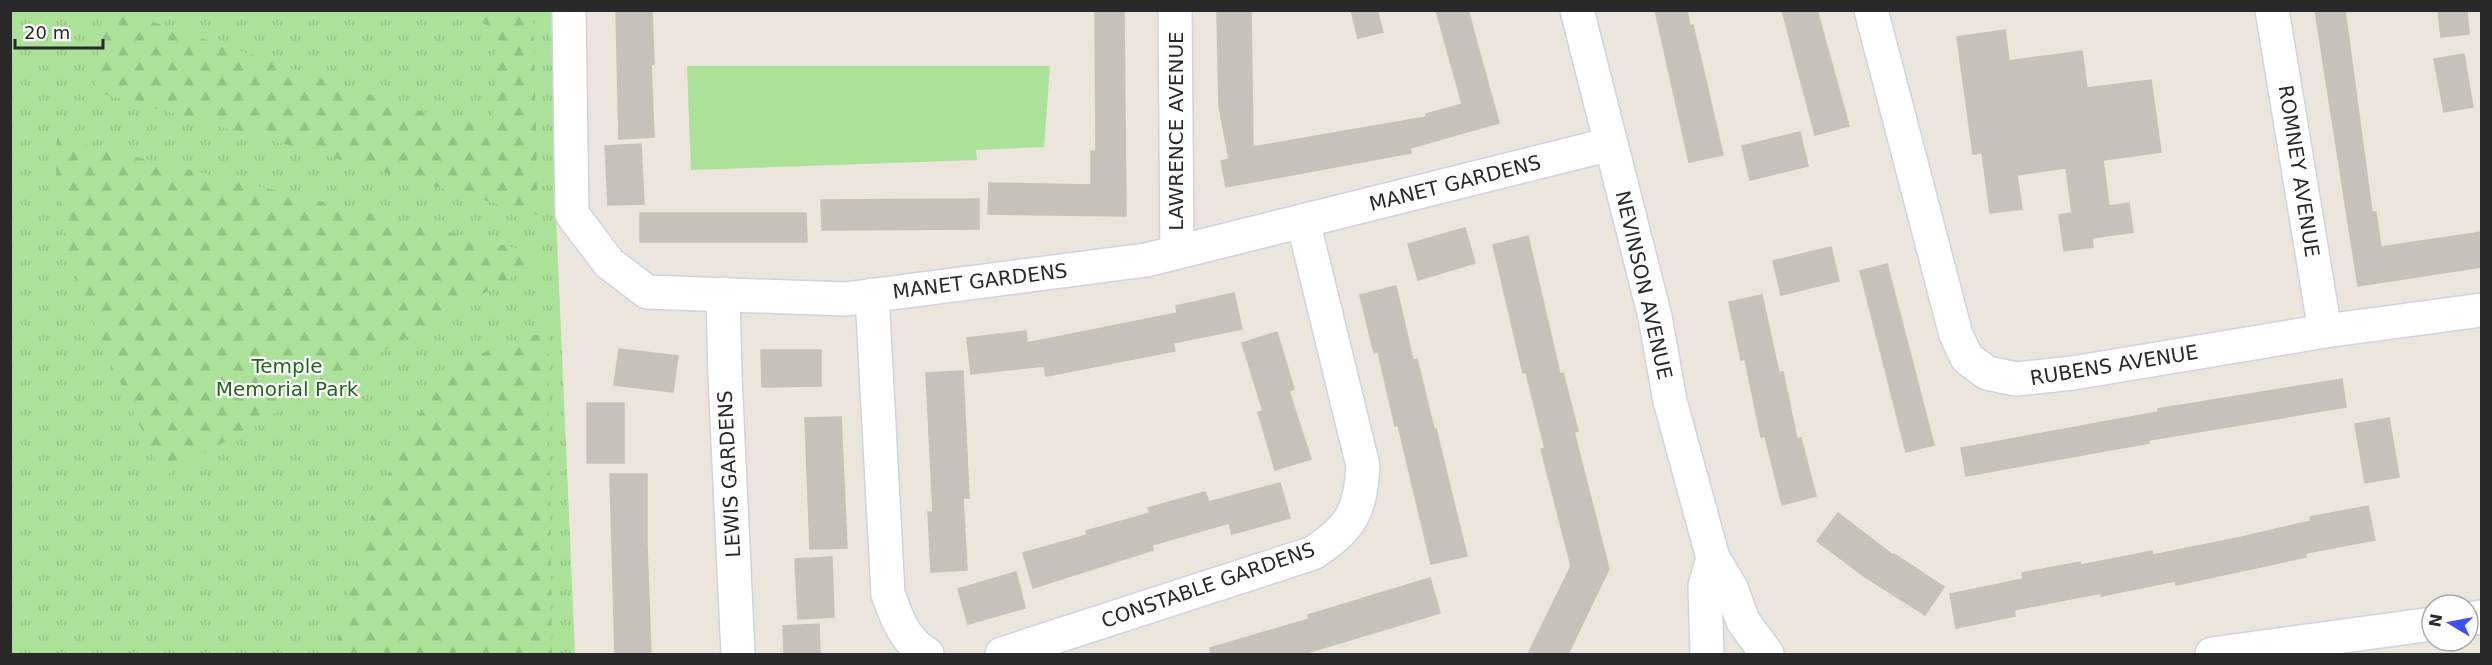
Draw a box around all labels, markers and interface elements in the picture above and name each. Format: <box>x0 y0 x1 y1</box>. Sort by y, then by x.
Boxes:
scale bar <box>15 12 104 50</box>
text: 20 m <box>24 22 70 43</box>
street label: LAWRENCE AVENUE <box>1164 31 1188 231</box>
street label: ROMNEY AVENUE <box>2274 83 2324 259</box>
street label: MANET GARDENS <box>1367 150 1543 216</box>
street label: NEVINSON AVENUE <box>1611 188 1677 382</box>
street label: MANET GARDENS <box>891 258 1069 304</box>
street label: RUBENS AVENUE <box>2028 340 2200 390</box>
park label: Temple Memorial Park <box>216 354 359 401</box>
street label: LEWIS GARDENS <box>713 390 745 558</box>
street label: CONSTABLE GARDENS <box>1098 537 1318 633</box>
north arrow <box>2420 593 2480 653</box>
text: N <box>2425 612 2446 629</box>

